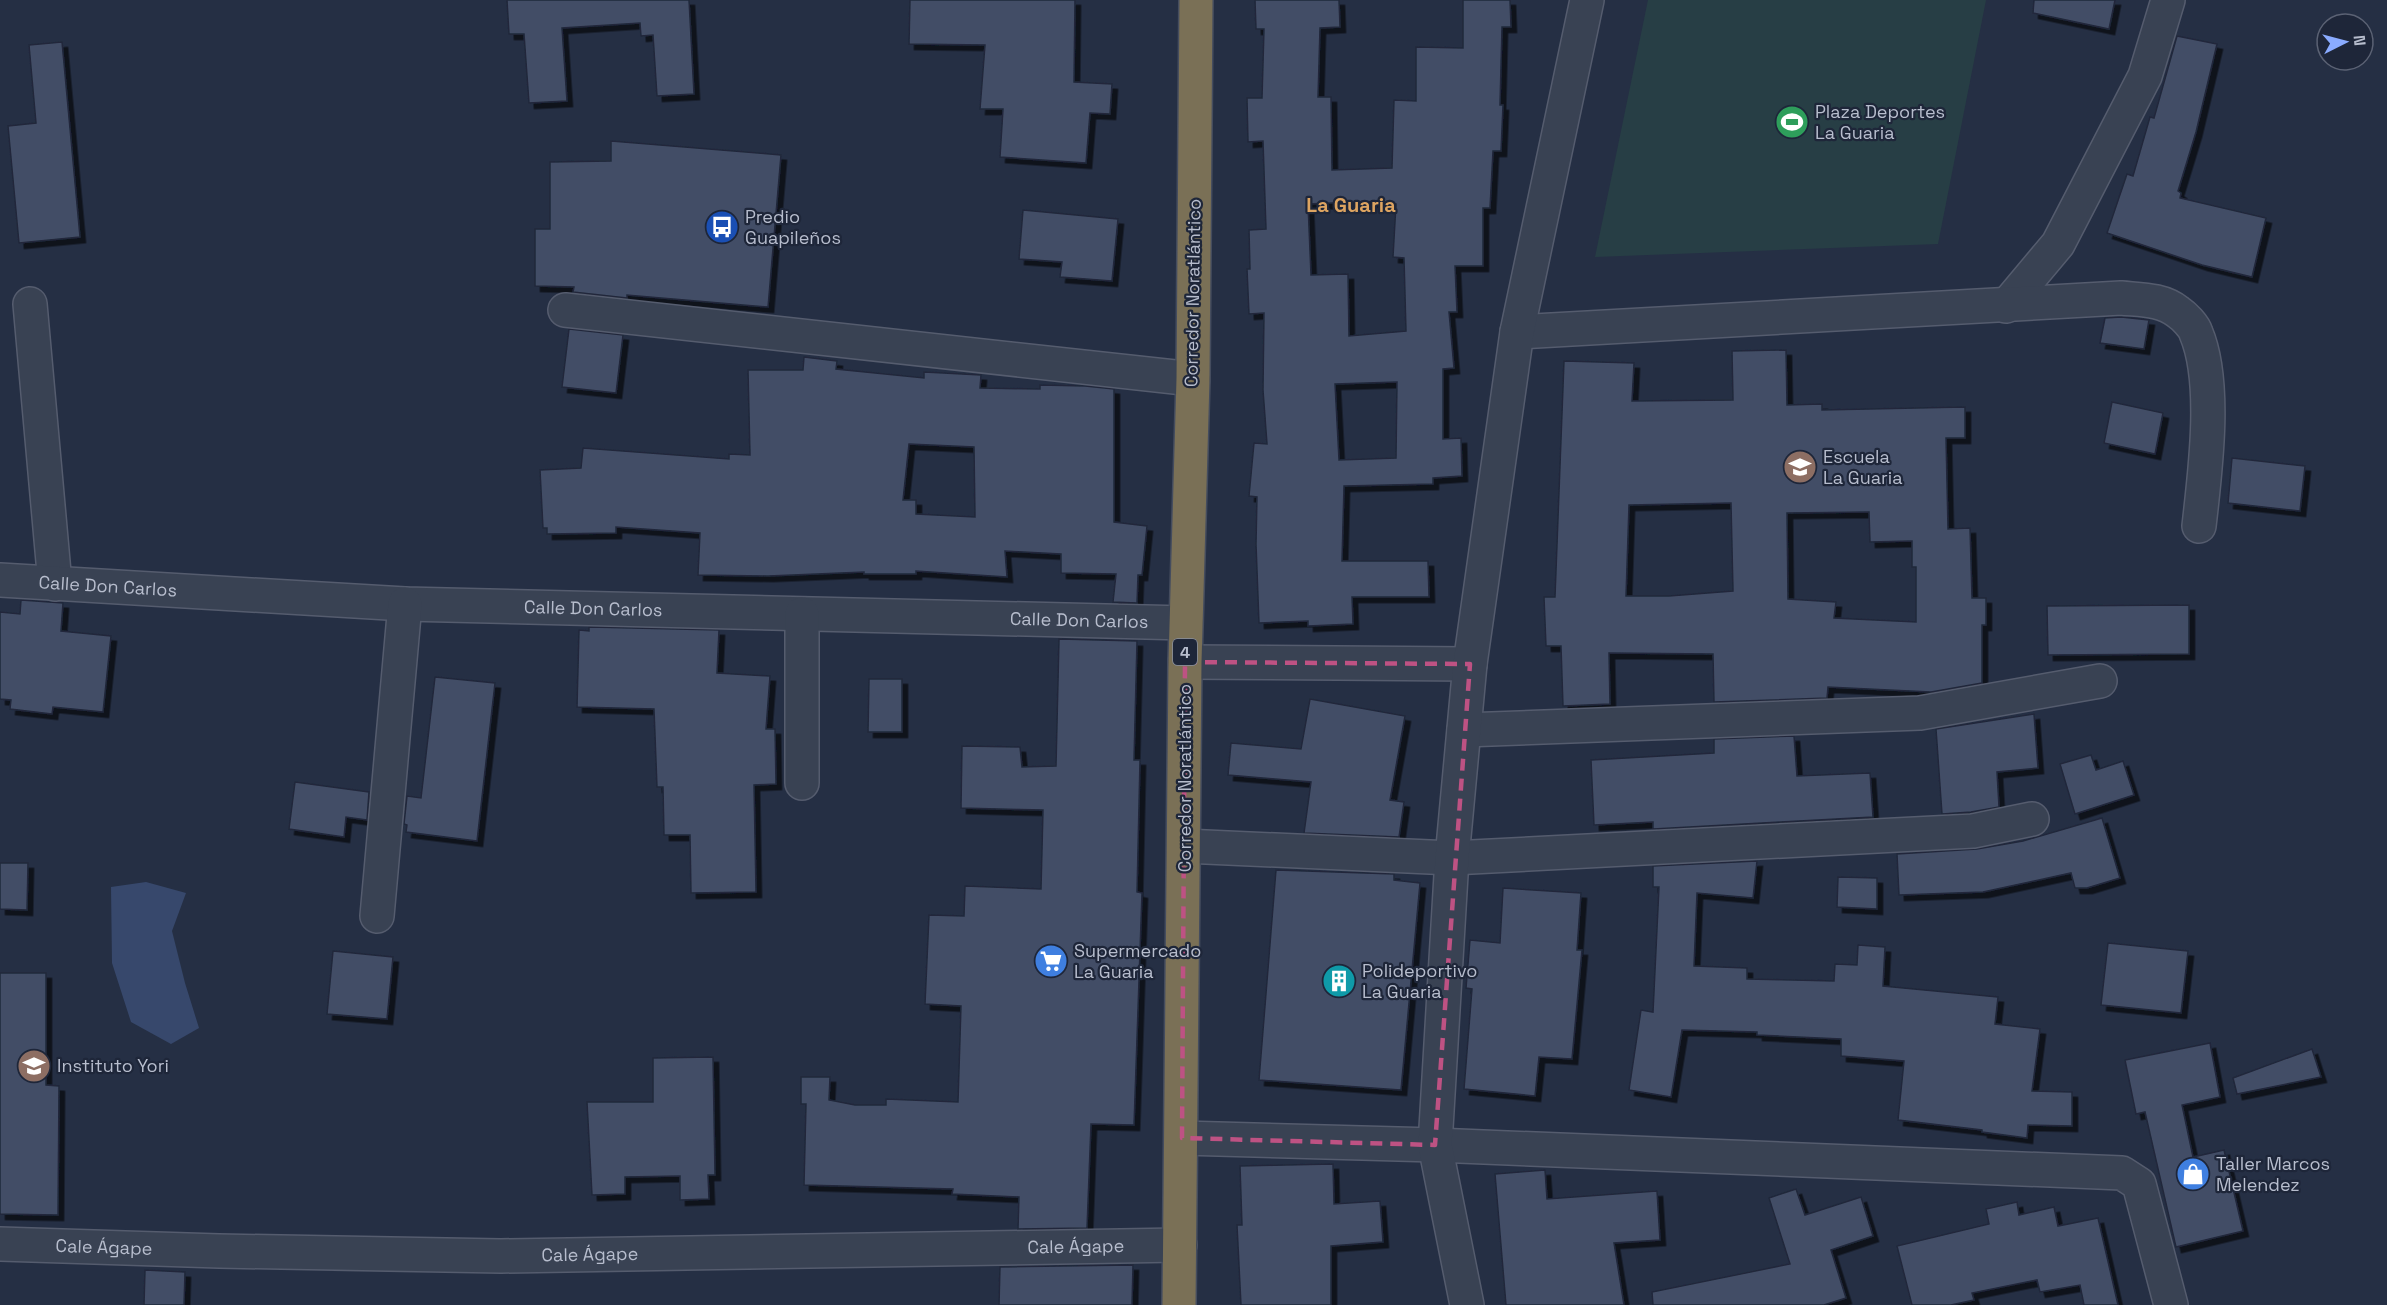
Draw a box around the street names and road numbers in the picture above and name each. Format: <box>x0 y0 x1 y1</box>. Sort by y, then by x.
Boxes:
street label: Corredor Noratlántico <box>1179 199 1206 387</box>
street label: Calle Don Carlos <box>38 570 178 601</box>
street label: Calle Don Carlos <box>524 595 663 621</box>
street label: Calle Don Carlos <box>1010 607 1149 633</box>
road number: 4 <box>1173 639 1197 665</box>
street label: Corredor Noratlántico <box>1173 684 1196 872</box>
street label: Cale Ágape <box>55 1234 153 1260</box>
street label: Cale Ágape <box>1027 1234 1124 1258</box>
street label: Cale Ágape <box>541 1242 638 1266</box>

